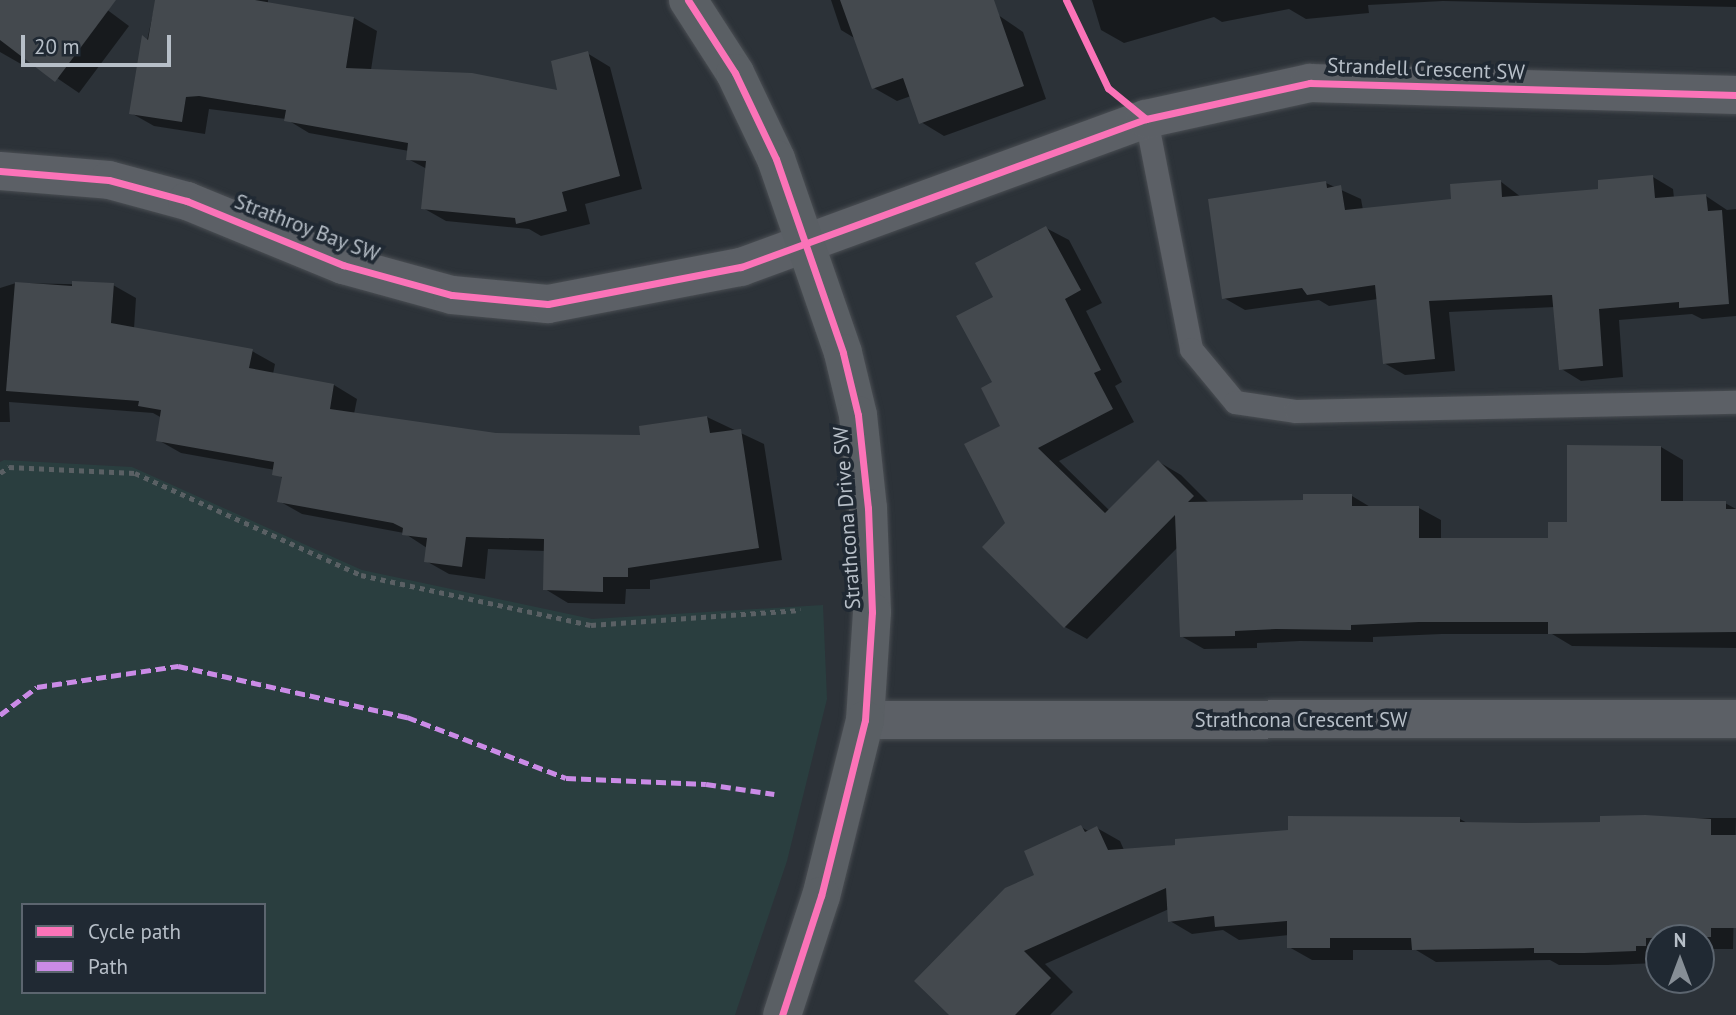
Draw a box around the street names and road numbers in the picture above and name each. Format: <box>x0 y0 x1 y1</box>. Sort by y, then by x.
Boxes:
street label: Strandell Crescent SW <box>1327 53 1525 85</box>
street label: Strathroy Bay SW <box>230 189 384 267</box>
street label: Strathcona Drive SW <box>828 426 866 610</box>
street label: Strathcona Crescent SW <box>1195 707 1407 733</box>

